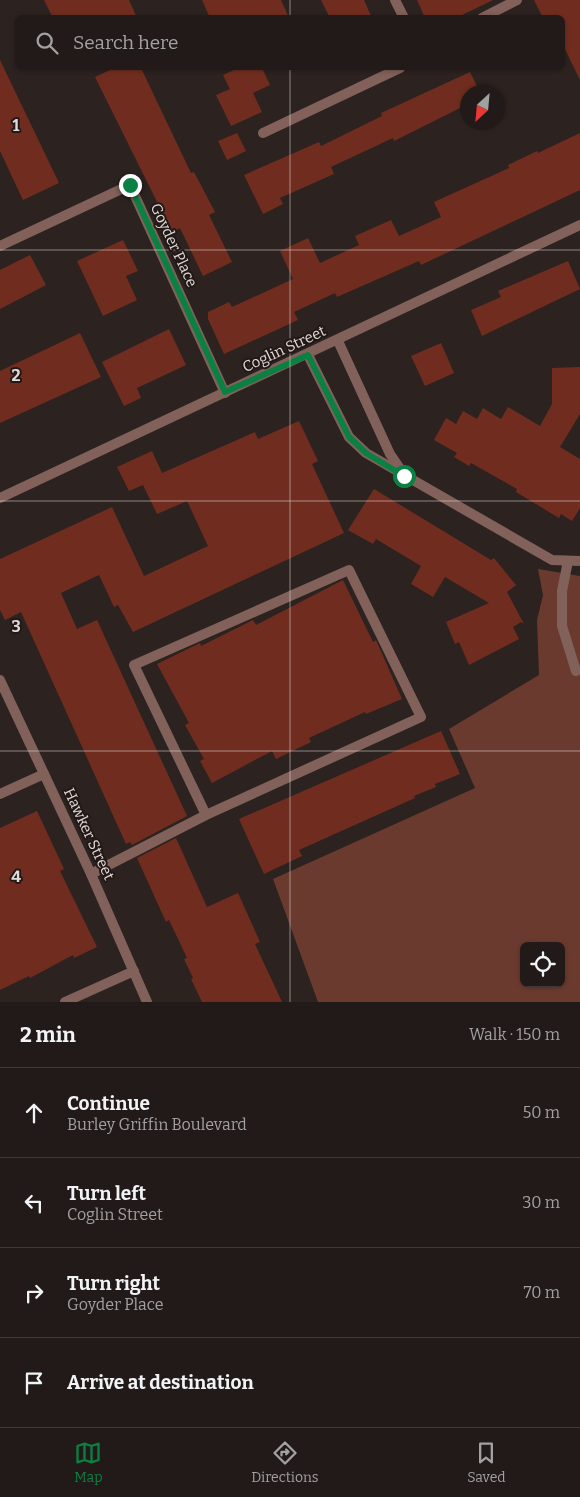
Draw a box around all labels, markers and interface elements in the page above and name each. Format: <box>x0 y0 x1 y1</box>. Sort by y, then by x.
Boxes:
search box <box>15 15 565 70</box>
icon: search <box>33 29 61 57</box>
text: Search here <box>73 31 178 54</box>
north arrow <box>460 85 505 130</box>
text: 1 <box>13 116 20 135</box>
route end <box>119 174 142 197</box>
street label: Goyder Place <box>147 200 201 290</box>
street label: Coglin Street <box>240 322 329 376</box>
text: 2 <box>11 366 21 385</box>
route start <box>393 465 416 488</box>
text: 3 <box>11 617 21 636</box>
street label: Hawker Street <box>60 785 118 883</box>
text: 4 <box>11 867 21 886</box>
map controls <box>520 942 565 987</box>
button: locate <box>520 942 565 987</box>
text: 2 min <box>20 1022 76 1048</box>
text: Walk · 150 m <box>469 1025 560 1044</box>
text: Continue <box>67 1092 150 1115</box>
icon: ahead <box>20 1099 48 1127</box>
text: 50 m <box>523 1103 560 1122</box>
text: Burley Griffin Boulevard <box>67 1115 247 1134</box>
text: Turn left <box>67 1182 146 1205</box>
icon: left <box>20 1189 48 1217</box>
text: 30 m <box>522 1193 560 1212</box>
text: Coglin Street <box>67 1205 163 1224</box>
text: Turn right <box>67 1272 160 1295</box>
icon: right <box>20 1279 48 1307</box>
text: 70 m <box>524 1283 560 1302</box>
text: Goyder Place <box>67 1295 163 1314</box>
icon: arrive <box>20 1369 48 1397</box>
text: Arrive at destination <box>67 1371 254 1394</box>
tab: Map <box>74 1439 103 1486</box>
tab: Directions <box>251 1439 319 1486</box>
tab: Saved <box>467 1439 506 1486</box>

